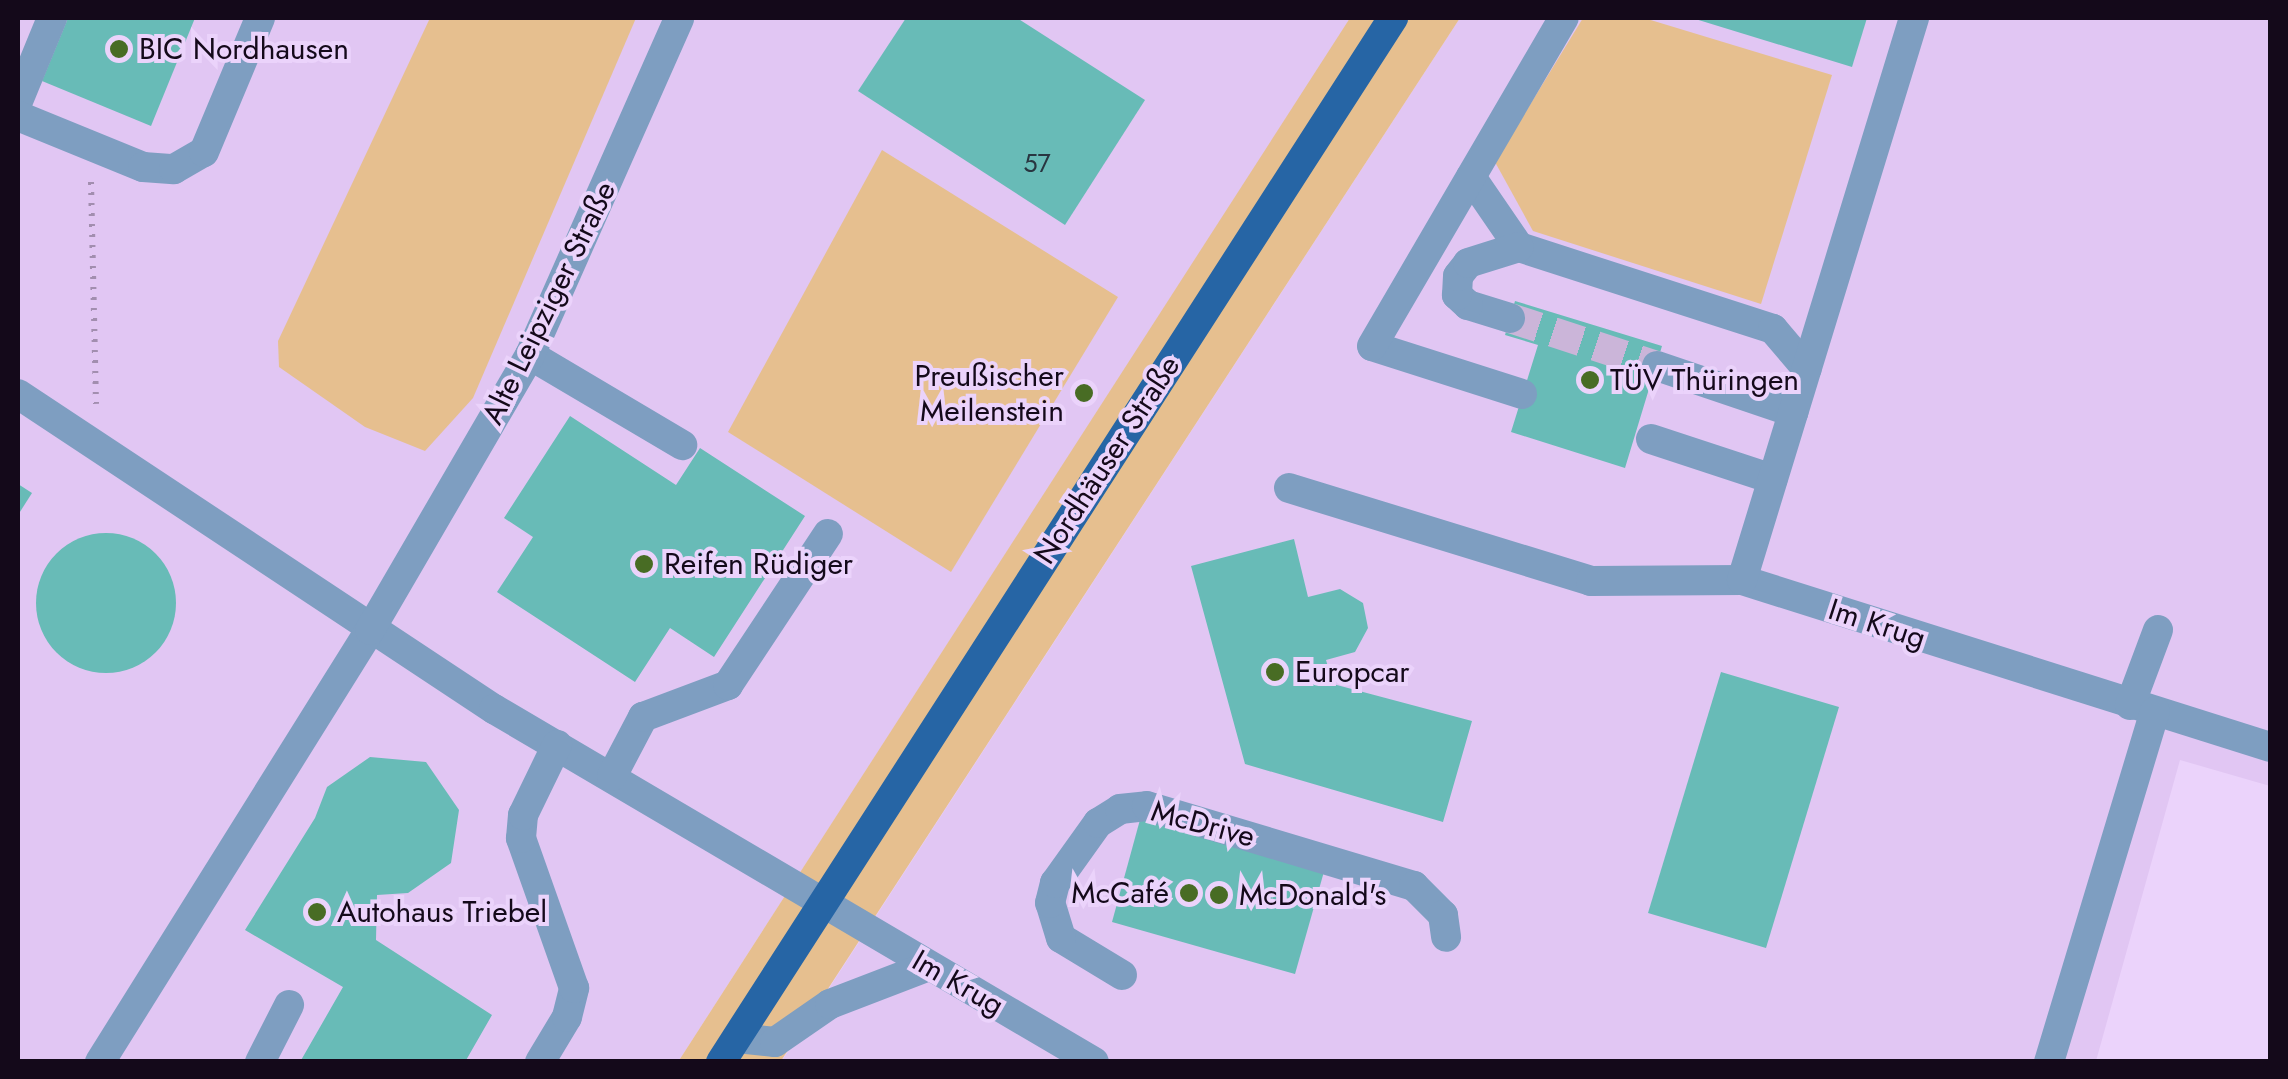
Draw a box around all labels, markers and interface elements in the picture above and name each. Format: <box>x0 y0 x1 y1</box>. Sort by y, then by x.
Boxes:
place label: BIC Nordhausen <box>139 31 349 67</box>
marker: BIC Nordhausen <box>108 38 130 60</box>
house number: 57 <box>1023 148 1051 178</box>
street label: Alte Leipziger Straße <box>475 176 623 430</box>
street label: Nordhäuser Straße <box>1026 349 1188 571</box>
place label: Preußischer Meilenstein <box>914 358 1064 428</box>
place label: TÜV Thüringen <box>1610 362 1799 398</box>
marker: TÜV Thüringen <box>1579 369 1601 391</box>
marker: Preußischer Meilenstein <box>1073 382 1095 404</box>
place label: Reifen Rüdiger <box>664 546 853 582</box>
marker: Reifen Rüdiger <box>633 553 655 575</box>
street label: Im Krug <box>1824 591 1930 657</box>
place label: Europcar <box>1295 654 1410 690</box>
marker: Europcar <box>1264 661 1286 683</box>
street label: McDrive <box>1147 793 1259 855</box>
place label: McCafé <box>1071 875 1169 911</box>
place label: McDonald's <box>1239 877 1386 913</box>
marker: McCafé <box>1178 882 1200 904</box>
marker: McDonald's <box>1208 884 1230 906</box>
place label: Autohaus Triebel <box>337 894 547 930</box>
marker: Autohaus Triebel <box>306 901 328 923</box>
street label: Im Krug <box>906 942 1010 1024</box>

